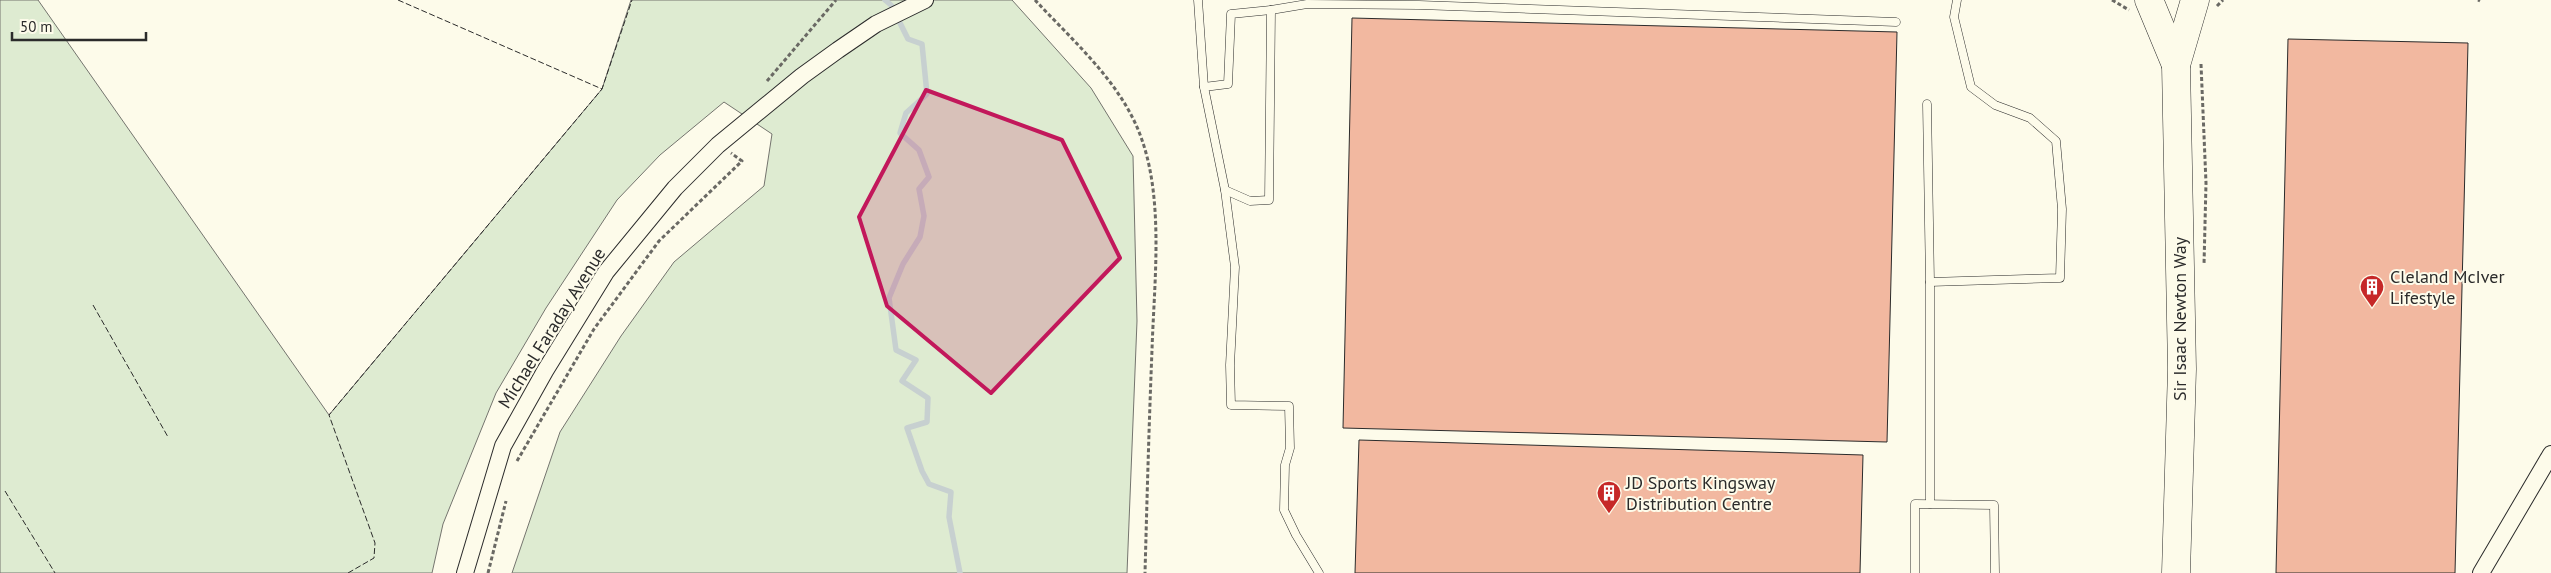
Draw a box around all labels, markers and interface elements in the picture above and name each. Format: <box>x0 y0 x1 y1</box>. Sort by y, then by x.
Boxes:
scale bar <box>12 10 146 42</box>
text: 50 m <box>20 17 53 36</box>
street label: Sir Isaac Newton Way <box>2168 236 2191 401</box>
street label: Michael Faraday Avenue <box>493 243 610 412</box>
place label: Cleland McIver Lifestyle <box>2390 265 2505 309</box>
building icon: Cleland McIver Lifestyle <box>2359 274 2385 308</box>
place label: JD Sports Kingsway Distribution Centre <box>1625 471 1776 515</box>
building icon: JD Sports Kingsway Distribution Centre <box>1596 480 1622 514</box>

